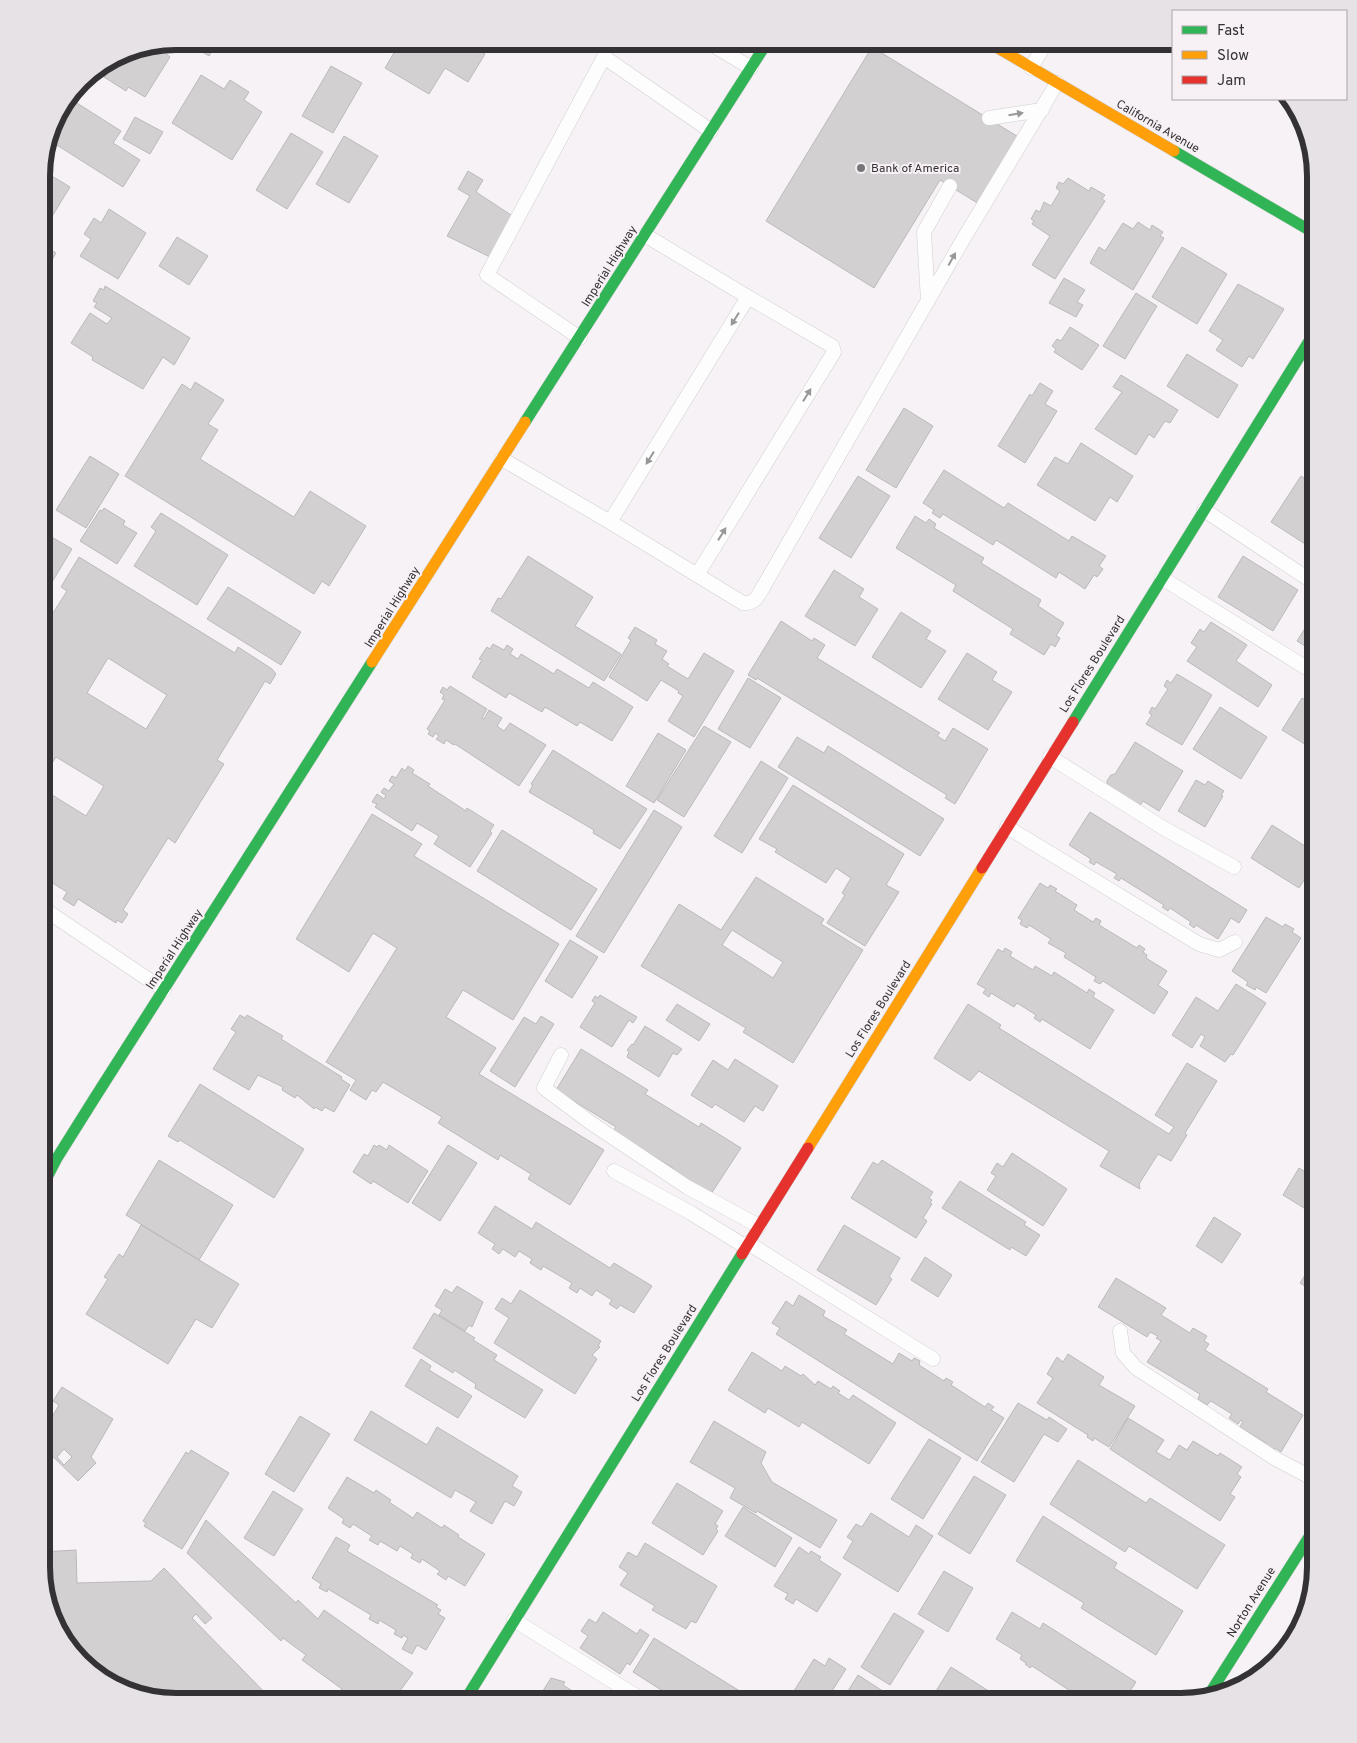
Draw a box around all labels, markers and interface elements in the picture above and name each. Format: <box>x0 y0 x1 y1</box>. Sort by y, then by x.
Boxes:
legend <box>1172 10 1347 100</box>
text: Fast <box>1217 22 1245 41</box>
text: Slow <box>1217 47 1249 66</box>
text: Jam <box>1217 72 1246 91</box>
street label: California Avenue <box>1113 96 1202 157</box>
one-way arrow <box>1008 110 1024 118</box>
place label: Bank of America <box>871 161 959 177</box>
marker: Bank of America <box>855 162 867 174</box>
street label: Imperial Highway <box>578 223 641 310</box>
one-way arrow <box>948 251 956 266</box>
one-way arrow <box>730 313 740 326</box>
one-way arrow <box>803 389 812 402</box>
one-way arrow <box>645 451 654 464</box>
one-way arrow <box>718 527 727 540</box>
street label: Imperial Highway <box>361 564 424 651</box>
street label: Los Flores Boulevard <box>1056 613 1129 716</box>
street label: Imperial Highway <box>143 906 207 993</box>
street label: Los Flores Boulevard <box>842 958 915 1061</box>
street label: Los Flores Boulevard <box>628 1302 701 1405</box>
street label: Norton Avenue <box>1224 1564 1280 1641</box>

